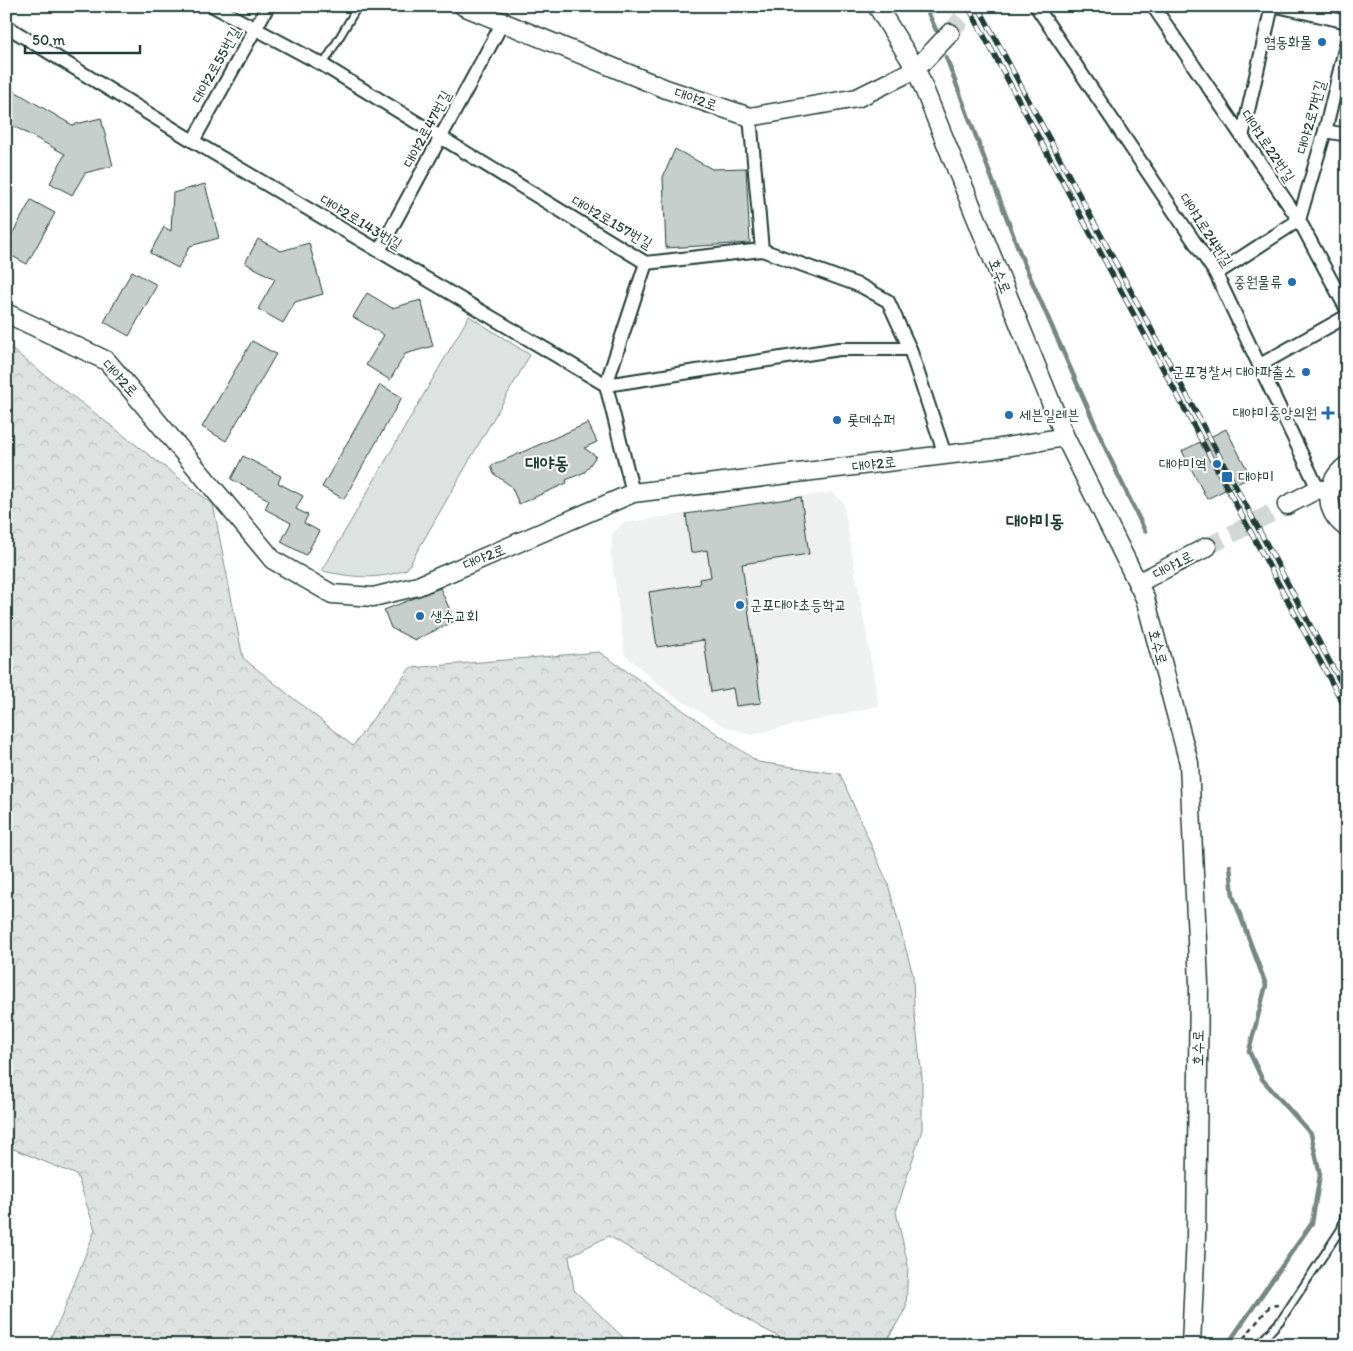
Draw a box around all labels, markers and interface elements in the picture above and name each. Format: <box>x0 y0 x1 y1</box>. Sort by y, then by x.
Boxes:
scale bar <box>25 22 140 54</box>
street label: 대야2로55번길 <box>188 24 244 106</box>
text: 50 m <box>32 31 65 49</box>
place label: 협동화물 <box>1264 33 1312 51</box>
marker: 협동화물 <box>1316 36 1328 48</box>
street label: 대야2로7번길 <box>1293 78 1329 156</box>
street label: 대야2로 <box>672 83 720 115</box>
street label: 대야2로47번길 <box>399 87 455 171</box>
street label: 대야1로22번길 <box>1237 107 1299 185</box>
street label: 대야2로143번길 <box>317 190 405 254</box>
street label: 대야1로24번길 <box>1176 190 1236 270</box>
street label: 대야2로157번길 <box>568 192 656 252</box>
street label: 호수로 <box>985 256 1015 296</box>
place label: 중원물류 <box>1234 273 1282 291</box>
marker: 중원물류 <box>1286 276 1298 288</box>
street label: 대야2로 <box>98 356 142 400</box>
place label: 군포경찰서 대야파출소 <box>1172 363 1296 381</box>
marker: 군포경찰서 대야파출소 <box>1300 366 1312 378</box>
place label: 대야미중앙의원 <box>1233 404 1317 422</box>
place label: 세븐일레븐 <box>1019 406 1079 424</box>
marker: 대야미중앙의원 <box>1321 406 1335 420</box>
marker: 세븐일레븐 <box>1003 409 1015 421</box>
place label: 롯데슈퍼 <box>847 411 895 429</box>
marker: 롯데슈퍼 <box>831 414 843 426</box>
district label: 대야동 <box>525 452 569 474</box>
street label: 대야2로 <box>851 452 897 476</box>
place label: 대야미역 <box>1159 455 1207 473</box>
marker: 대야미역 <box>1211 458 1223 470</box>
place label: 대야미 <box>1238 468 1274 486</box>
marker: 대야미 <box>1220 470 1234 484</box>
district label: 대야미동 <box>1006 510 1064 532</box>
street label: 대야2로 <box>460 540 508 574</box>
street label: 대야1로 <box>1150 547 1196 583</box>
place label: 군포대야초등학교 <box>750 596 847 614</box>
marker: 군포대야초등학교 <box>734 599 746 611</box>
place label: 생수교회 <box>430 607 478 625</box>
marker: 생수교회 <box>414 610 426 622</box>
street label: 호수로 <box>1145 627 1171 667</box>
street label: 호수로 <box>1189 1030 1207 1066</box>

